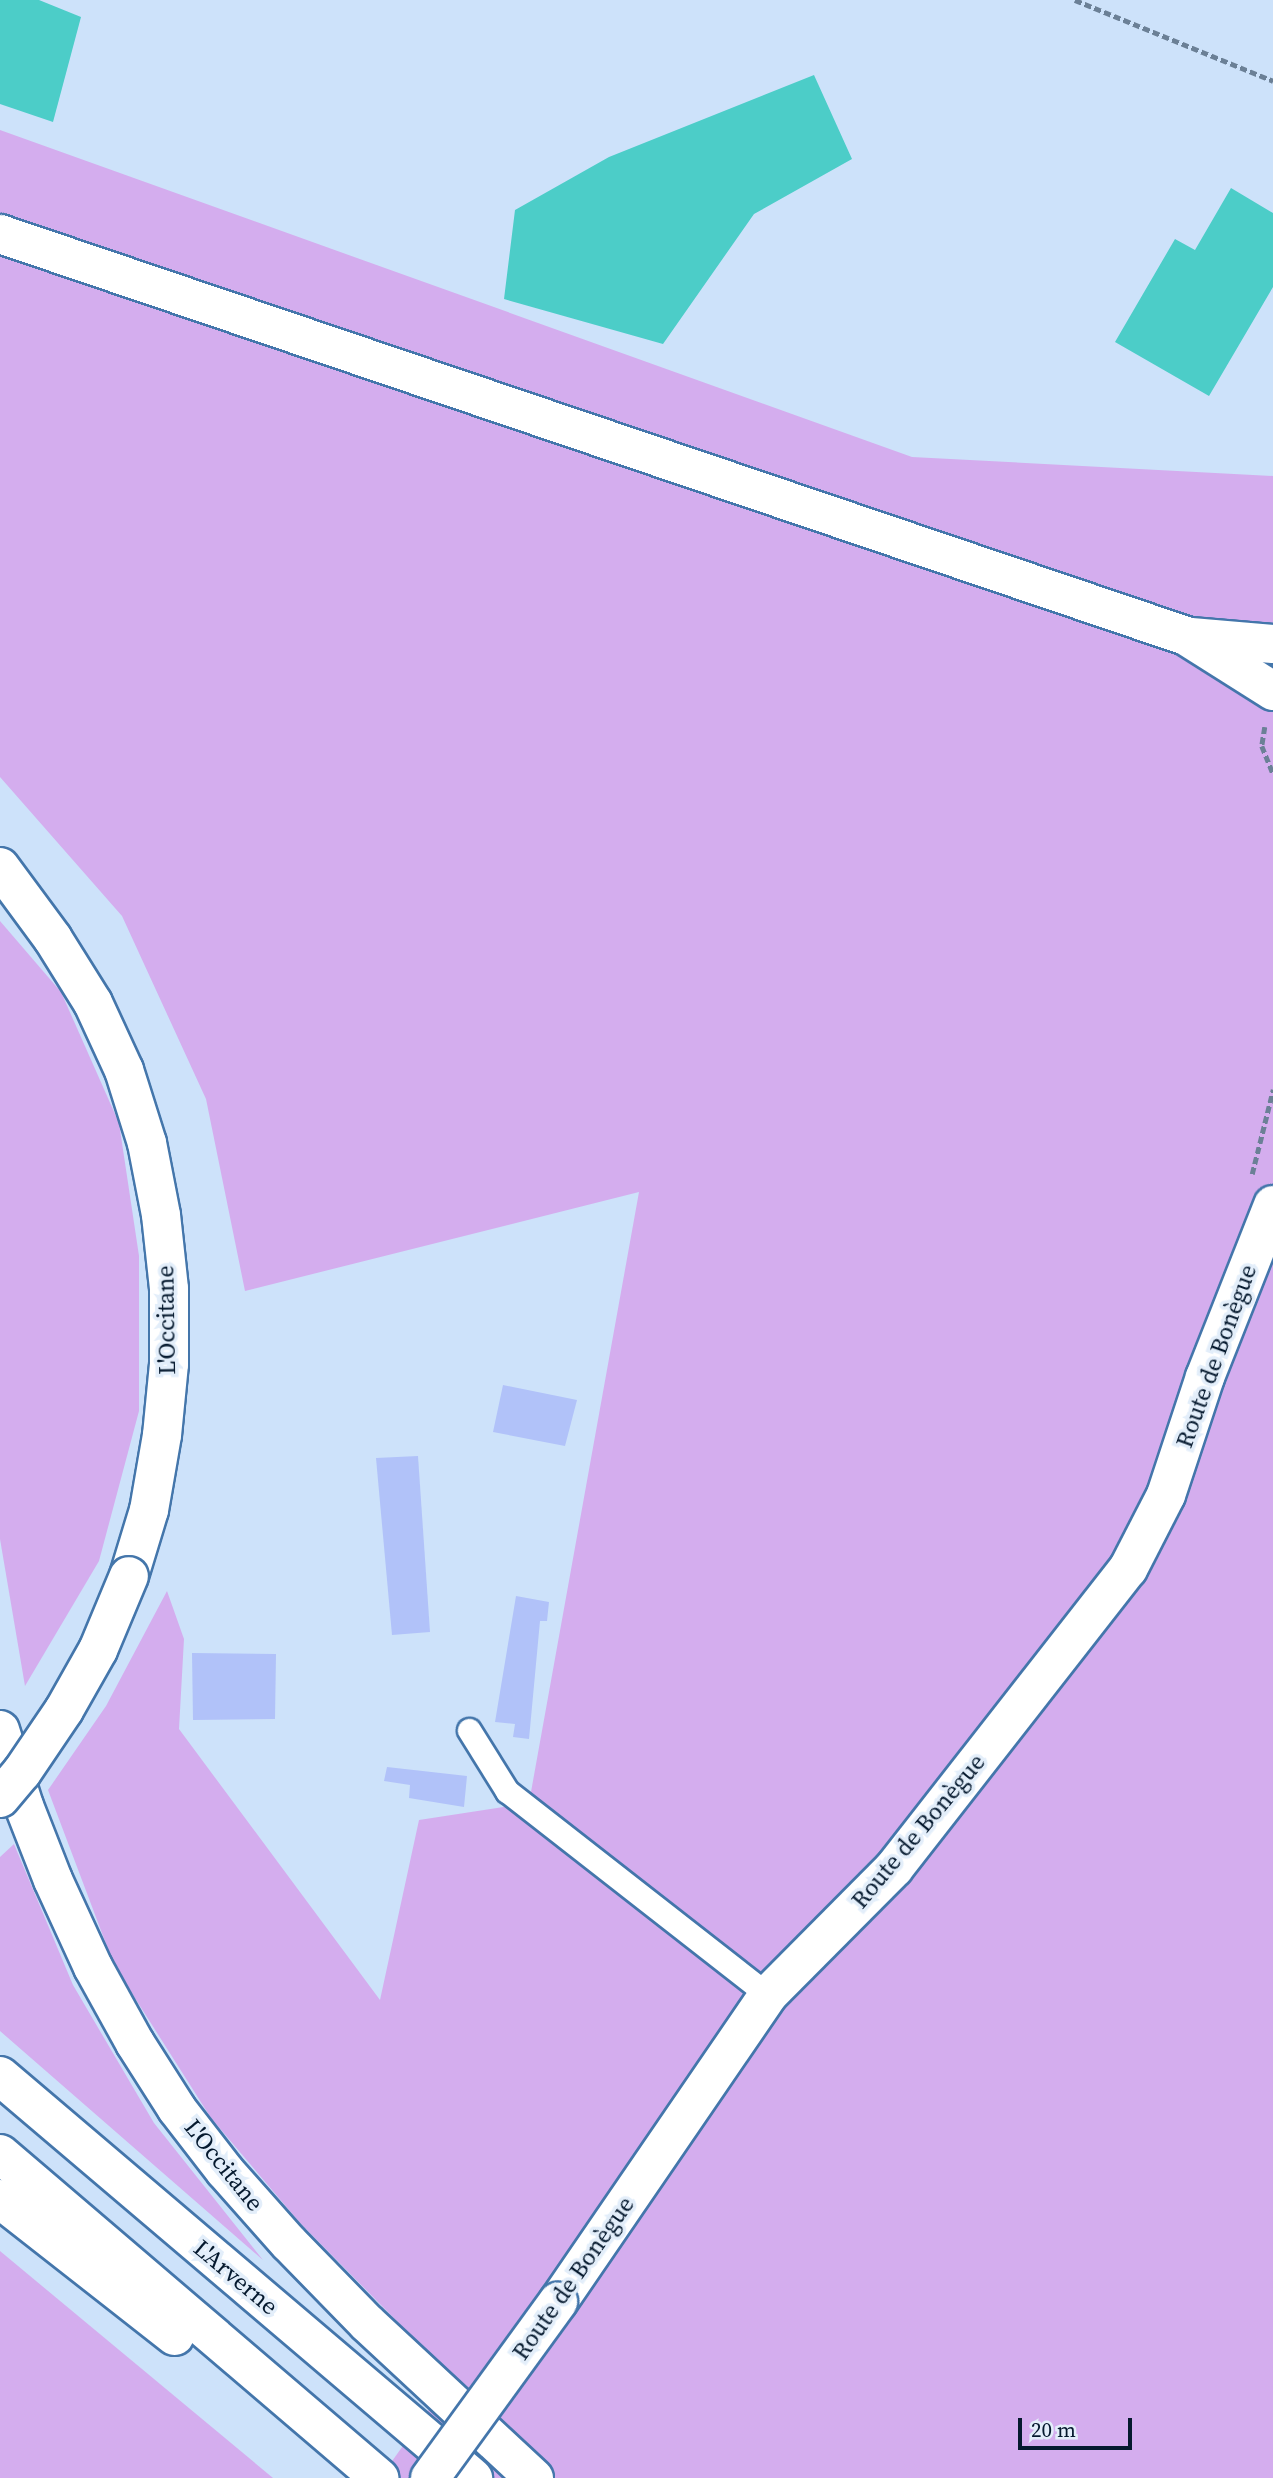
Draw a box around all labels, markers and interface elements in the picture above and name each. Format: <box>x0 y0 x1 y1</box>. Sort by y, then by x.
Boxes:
street label: Route de Bonègue <box>1169 1260 1263 1452</box>
street label: L'Occitane <box>151 1265 181 1375</box>
street label: Route de Bonègue <box>845 1748 991 1914</box>
street label: L'Occitane <box>178 2113 270 2217</box>
street label: Route de Bonègue <box>506 2191 640 2365</box>
street label: L'Arverne <box>188 2233 284 2321</box>
scale bar <box>1021 2404 1135 2448</box>
text: 20 m <box>1031 2415 1076 2444</box>

